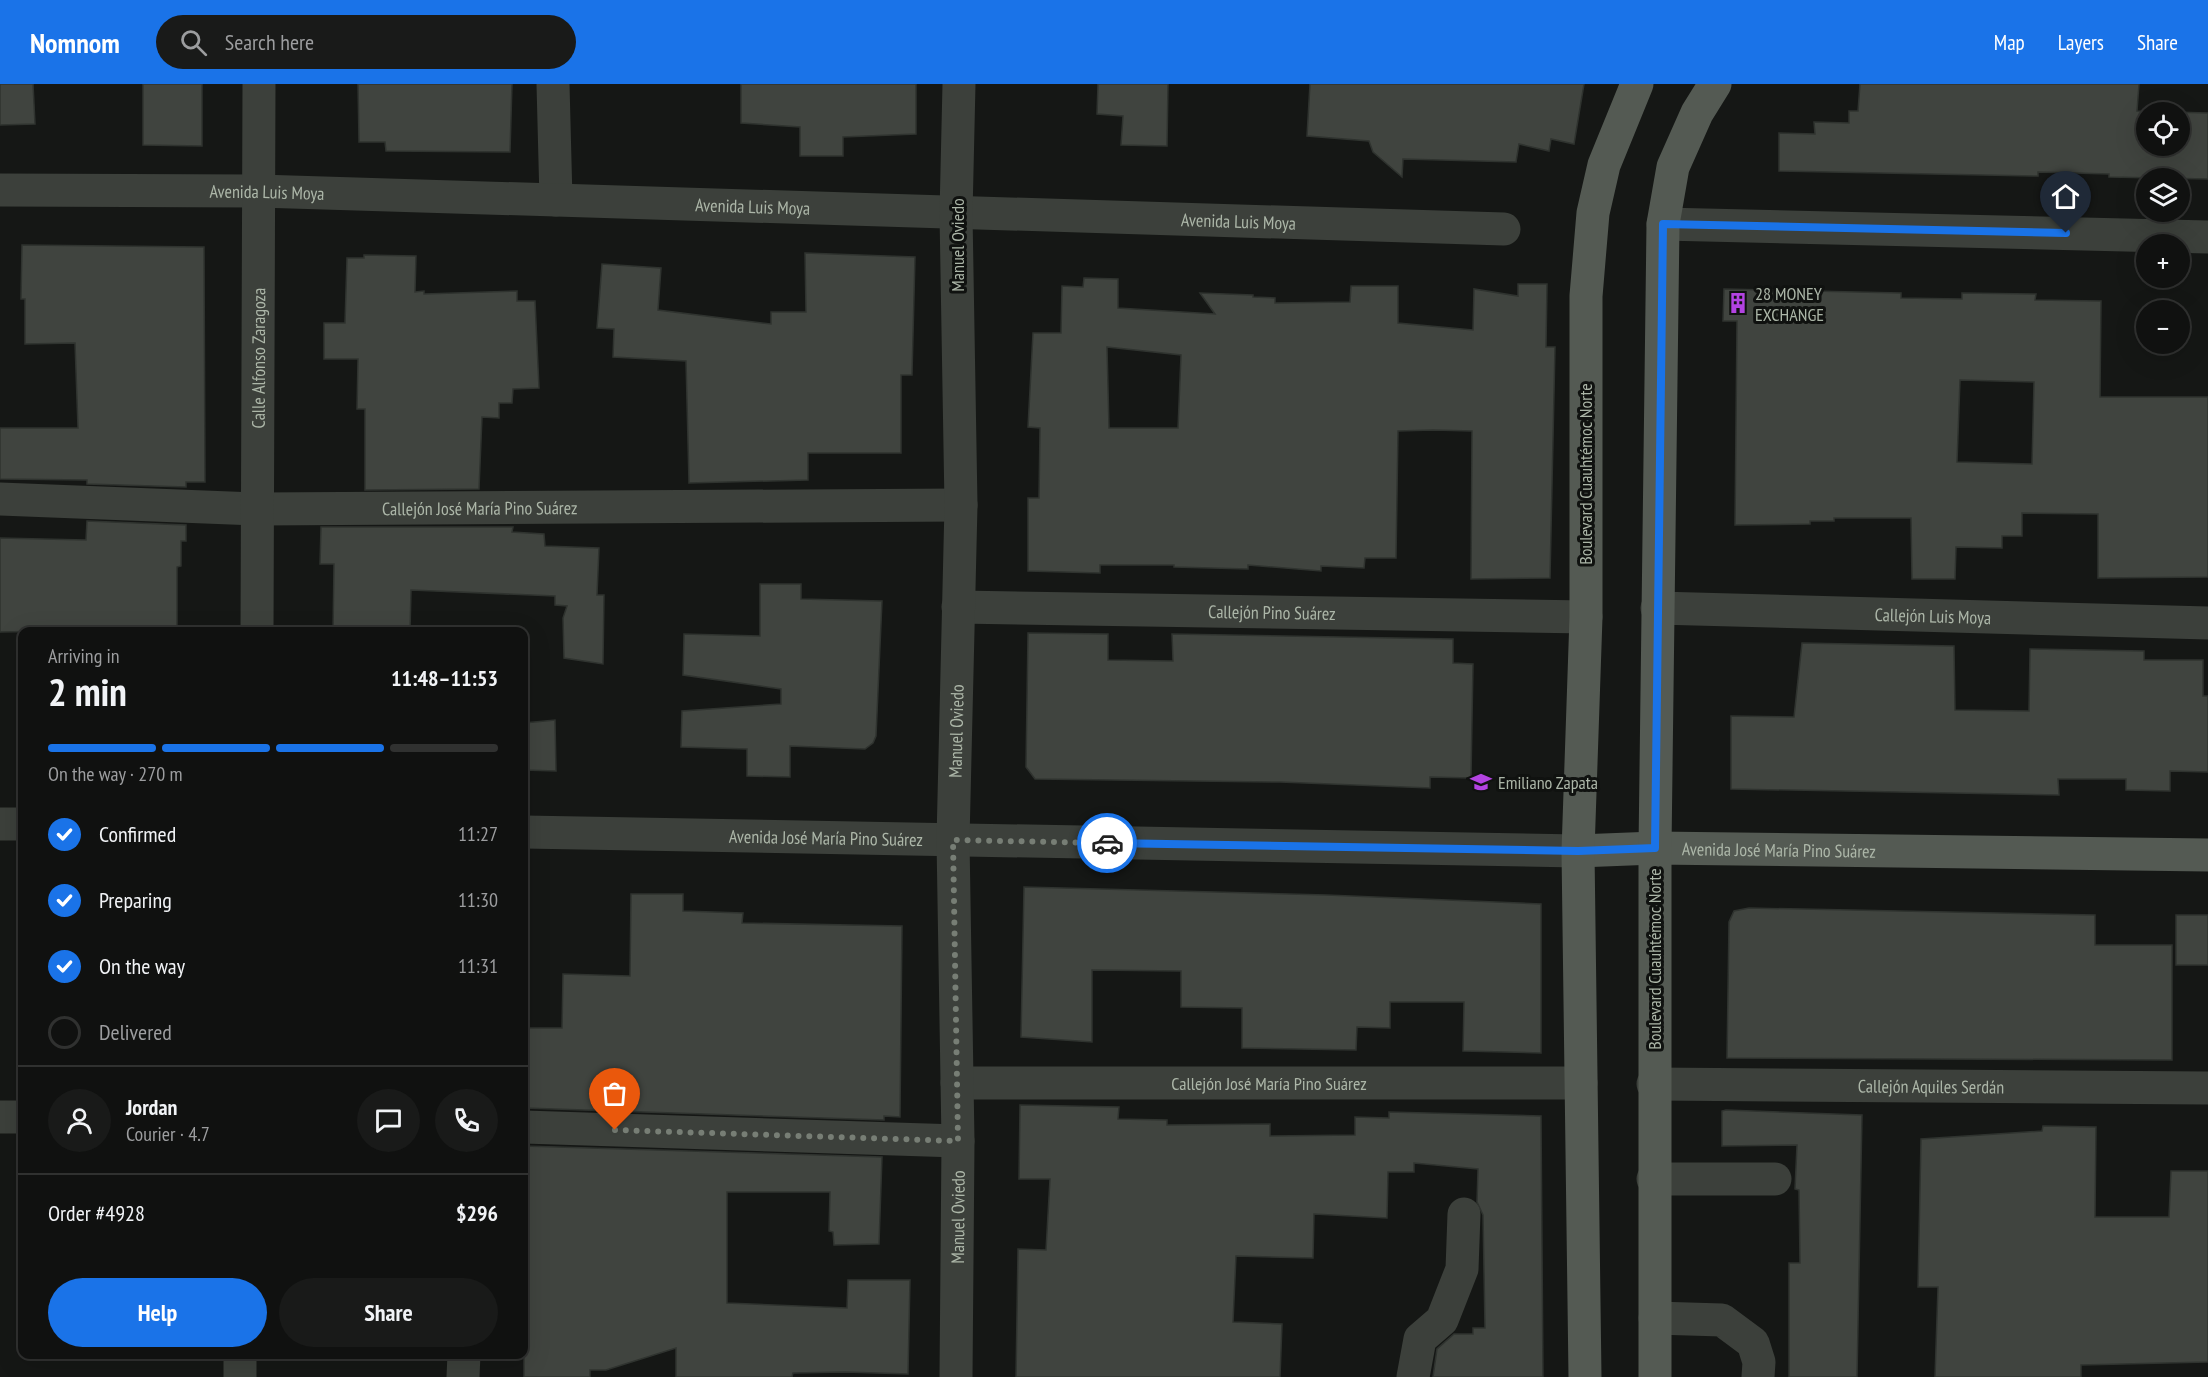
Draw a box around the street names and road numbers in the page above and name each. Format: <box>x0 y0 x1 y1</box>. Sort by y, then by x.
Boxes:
street label: Avenida Luis Moya <box>209 179 325 204</box>
street label: Avenida Luis Moya <box>695 193 811 219</box>
street label: Manuel Oviedo <box>946 198 969 292</box>
street label: Avenida Luis Moya <box>1181 208 1296 234</box>
street label: Calle Alfonso Zaragoza <box>246 288 270 428</box>
street label: Boulevard Cuauhtémoc Norte <box>1574 383 1597 565</box>
street label: Callejón José María Pino Suárez <box>382 496 578 520</box>
street label: Callejón Pino Suárez <box>1208 599 1336 625</box>
street label: Callejón Luis Moya <box>1874 602 1991 629</box>
street label: Manuel Oviedo <box>943 684 968 778</box>
street label: Avenida José María Pino Suárez <box>729 824 923 851</box>
street label: Avenida José María Pino Suárez <box>1682 837 1876 862</box>
street label: Boulevard Cuauhtémoc Norte <box>1643 868 1666 1050</box>
street label: Callejón José María Pino Suárez <box>1171 1072 1367 1095</box>
street label: Callejón Aquiles Serdán <box>1858 1074 2004 1098</box>
street label: Manuel Oviedo <box>945 1170 969 1264</box>

